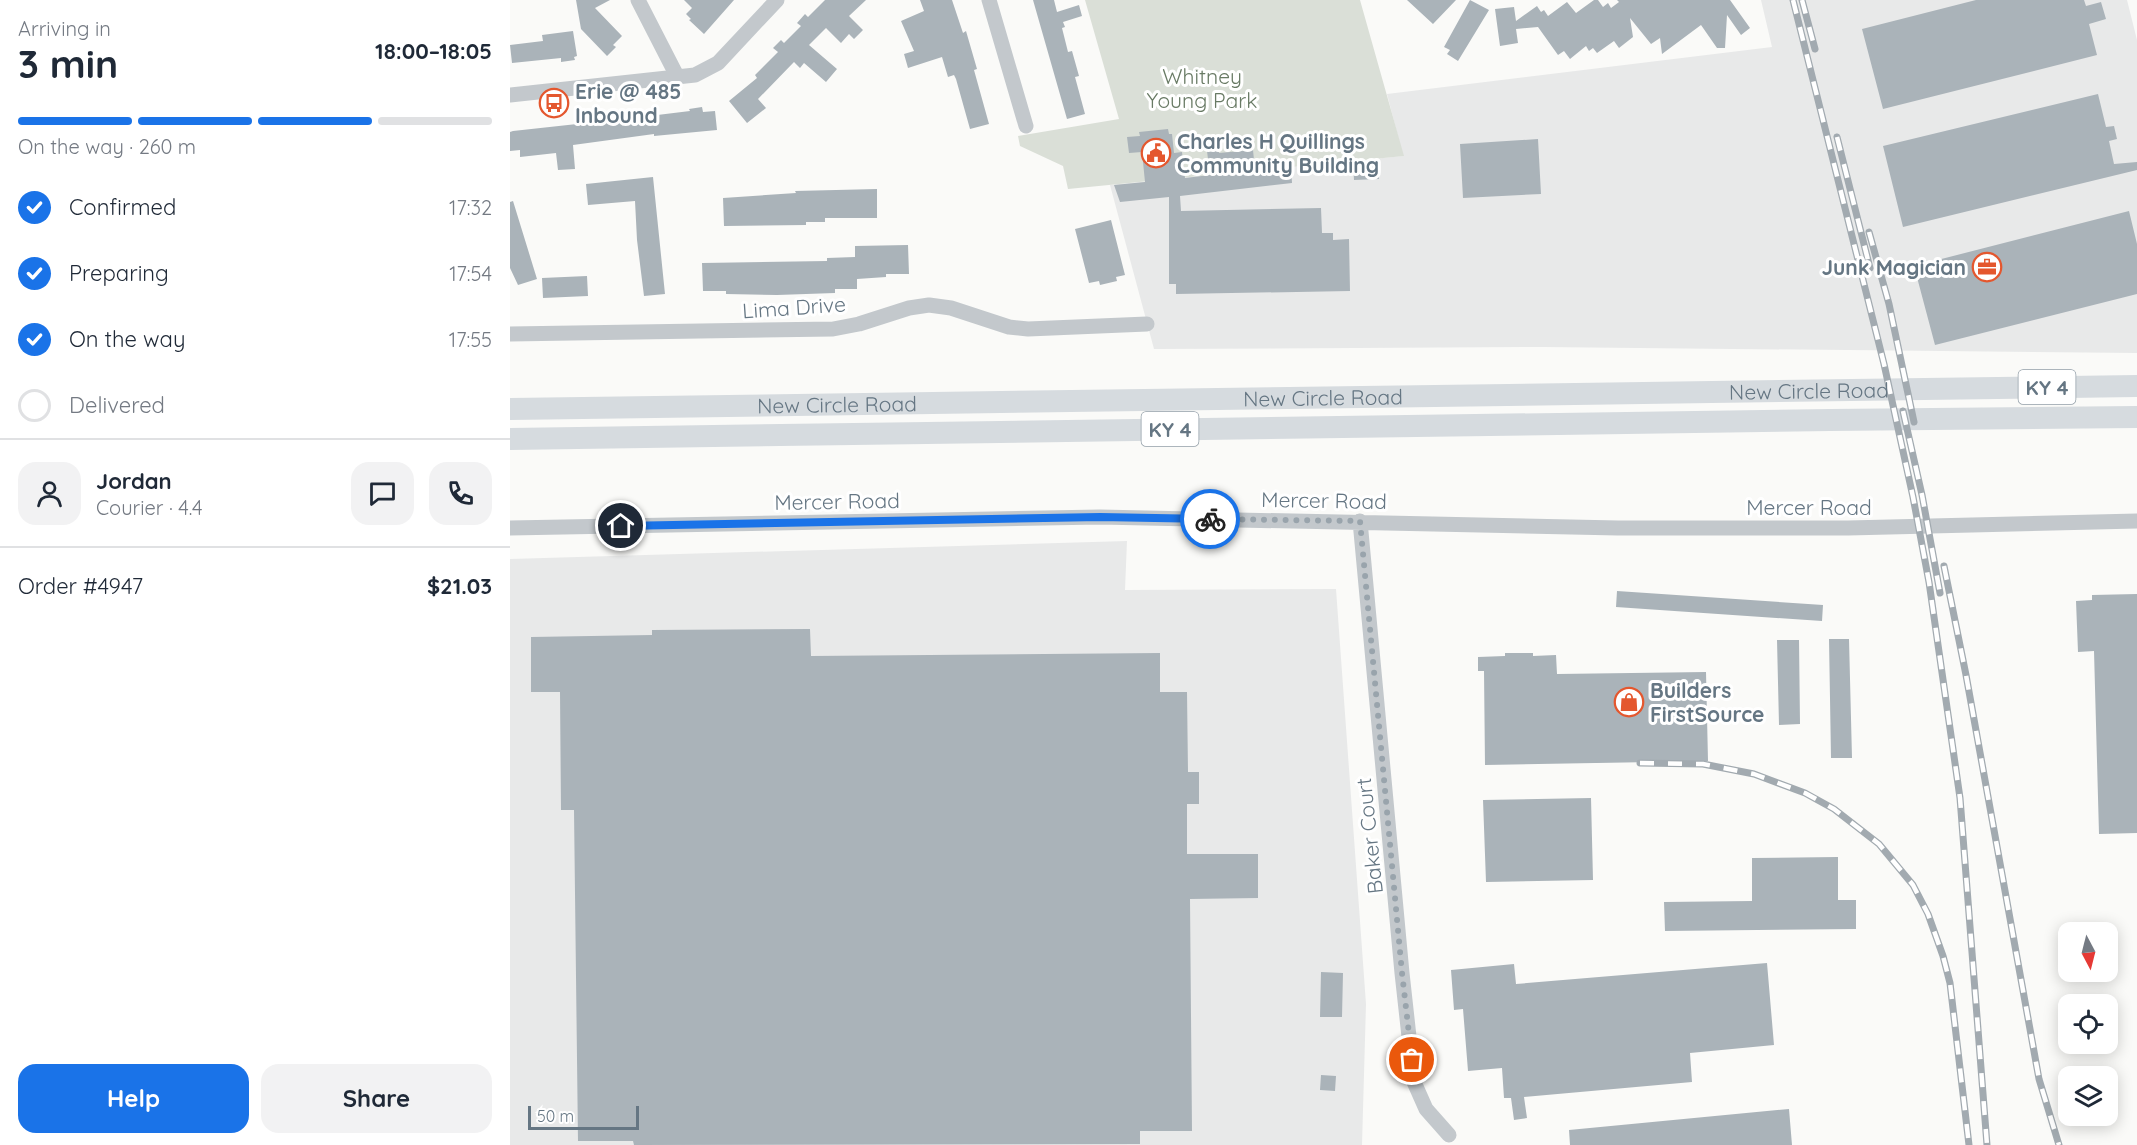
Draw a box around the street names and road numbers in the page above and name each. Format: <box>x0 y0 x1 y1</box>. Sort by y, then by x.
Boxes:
street label: Lima Drive <box>741 290 847 324</box>
road number: KY 4 <box>2018 370 2076 404</box>
street label: New Circle Road <box>1729 377 1889 405</box>
street label: New Circle Road <box>1243 383 1403 412</box>
street label: New Circle Road <box>757 390 917 419</box>
road number: KY 4 <box>1142 412 1198 446</box>
street label: Mercer Road <box>1261 486 1387 514</box>
street label: Mercer Road <box>774 487 900 515</box>
street label: Mercer Road <box>1746 494 1872 520</box>
street label: Baker Court <box>1350 777 1388 895</box>

